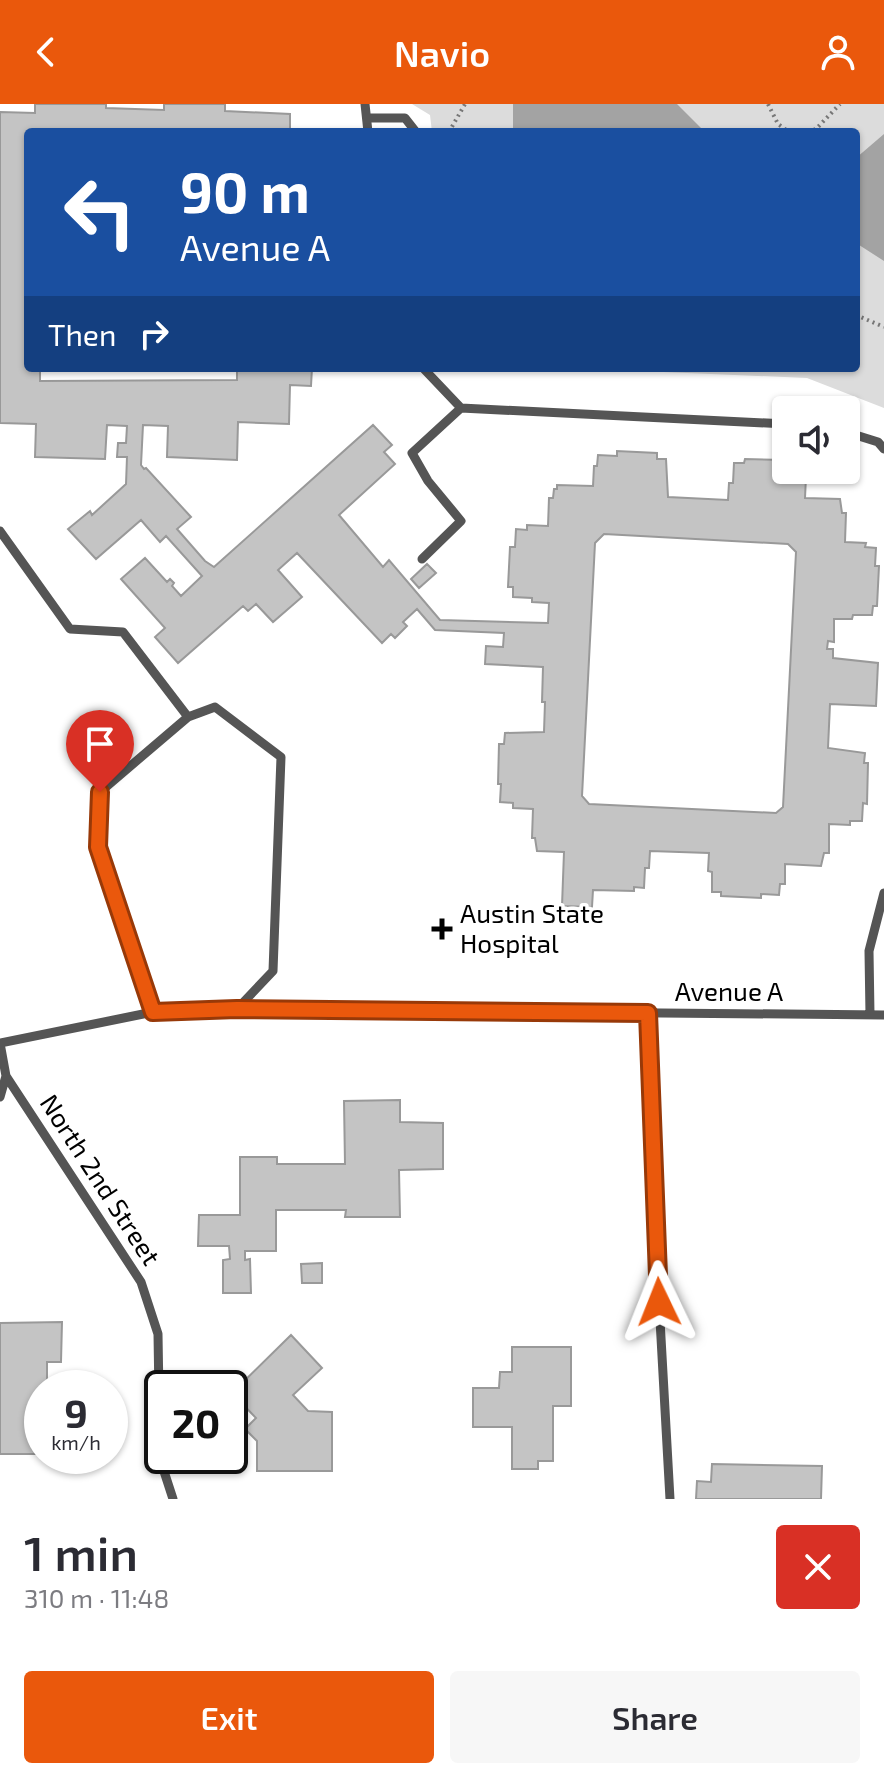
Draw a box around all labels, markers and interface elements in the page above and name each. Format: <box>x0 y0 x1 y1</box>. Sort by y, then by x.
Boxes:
icon: back <box>24 30 68 74</box>
icon: person <box>816 30 860 74</box>
text: Navio <box>394 31 490 74</box>
text: 90 m <box>180 157 310 224</box>
icon: left <box>48 160 152 264</box>
text: Avenue A <box>180 225 330 268</box>
icon: right <box>132 312 176 356</box>
text: Then <box>48 316 116 352</box>
map controls <box>772 396 860 484</box>
button: sound <box>772 396 860 484</box>
pin <box>66 710 134 792</box>
icon: arrive <box>78 722 122 766</box>
place label: Austin State Hospital <box>460 897 604 958</box>
marker: Austin State Hospital <box>431 918 453 940</box>
street label: Avenue A <box>675 975 783 1006</box>
street label: North 2nd Street <box>35 1088 168 1270</box>
position arrow <box>617 1260 701 1344</box>
speed limit sign: 20 <box>144 1370 248 1474</box>
text: 9 <box>64 1388 88 1436</box>
text: km/h <box>51 1430 101 1454</box>
text: 1 min <box>24 1523 138 1581</box>
button: close <box>776 1525 860 1609</box>
text: 310 m · 11:48 <box>24 1582 169 1613</box>
button: Exit <box>24 1671 434 1763</box>
button: Share <box>450 1671 860 1763</box>

